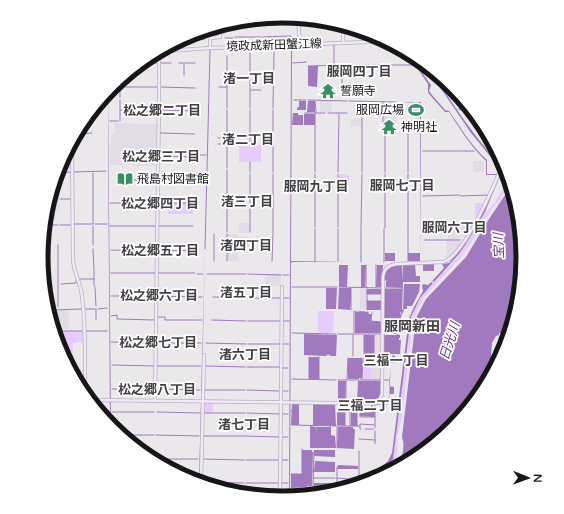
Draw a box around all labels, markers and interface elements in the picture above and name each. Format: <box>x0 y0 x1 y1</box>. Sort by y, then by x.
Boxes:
street label: 境政成新田蟹江線 <box>226 36 322 54</box>
district label: 服岡四丁目 <box>326 64 392 80</box>
district label: 渚一丁目 <box>223 71 275 87</box>
temple icon: 誓願寺 <box>319 82 337 100</box>
place label: 誓願寺 <box>340 84 376 98</box>
sports icon: 服岡広場 <box>407 101 425 119</box>
district label: 松之郷二丁目 <box>123 103 201 119</box>
place label: 服岡広場 <box>356 103 404 117</box>
temple icon: 神明社 <box>380 118 398 136</box>
place label: 神明社 <box>401 120 437 134</box>
district label: 渚二丁目 <box>222 132 274 148</box>
district label: 松之郷三丁目 <box>122 149 200 165</box>
library icon: 飛島村図書館 <box>116 170 134 188</box>
place label: 飛島村図書館 <box>137 172 209 186</box>
district label: 服岡七丁目 <box>369 178 435 194</box>
district label: 服岡九丁目 <box>283 179 349 195</box>
district label: 渚三丁目 <box>221 194 273 210</box>
district label: 松之郷四丁目 <box>121 196 199 212</box>
district label: 服岡六丁目 <box>421 220 487 236</box>
water label: 宝川 <box>490 231 507 259</box>
district label: 渚四丁目 <box>220 238 272 254</box>
district label: 松之郷五丁目 <box>121 243 199 259</box>
district label: 渚五丁目 <box>220 285 272 301</box>
district label: 松之郷六丁目 <box>120 288 198 304</box>
district label: 服岡新田 <box>384 318 440 335</box>
water label: 日光川 <box>437 318 464 362</box>
district label: 松之郷七丁目 <box>119 335 197 351</box>
district label: 渚六丁目 <box>219 347 271 363</box>
district label: 三福一丁目 <box>363 353 429 369</box>
district label: 松之郷八丁目 <box>118 382 196 398</box>
district label: 三福二丁目 <box>337 398 403 414</box>
district label: 渚七丁目 <box>218 417 270 433</box>
north arrow <box>508 458 548 498</box>
text: N <box>531 474 544 483</box>

